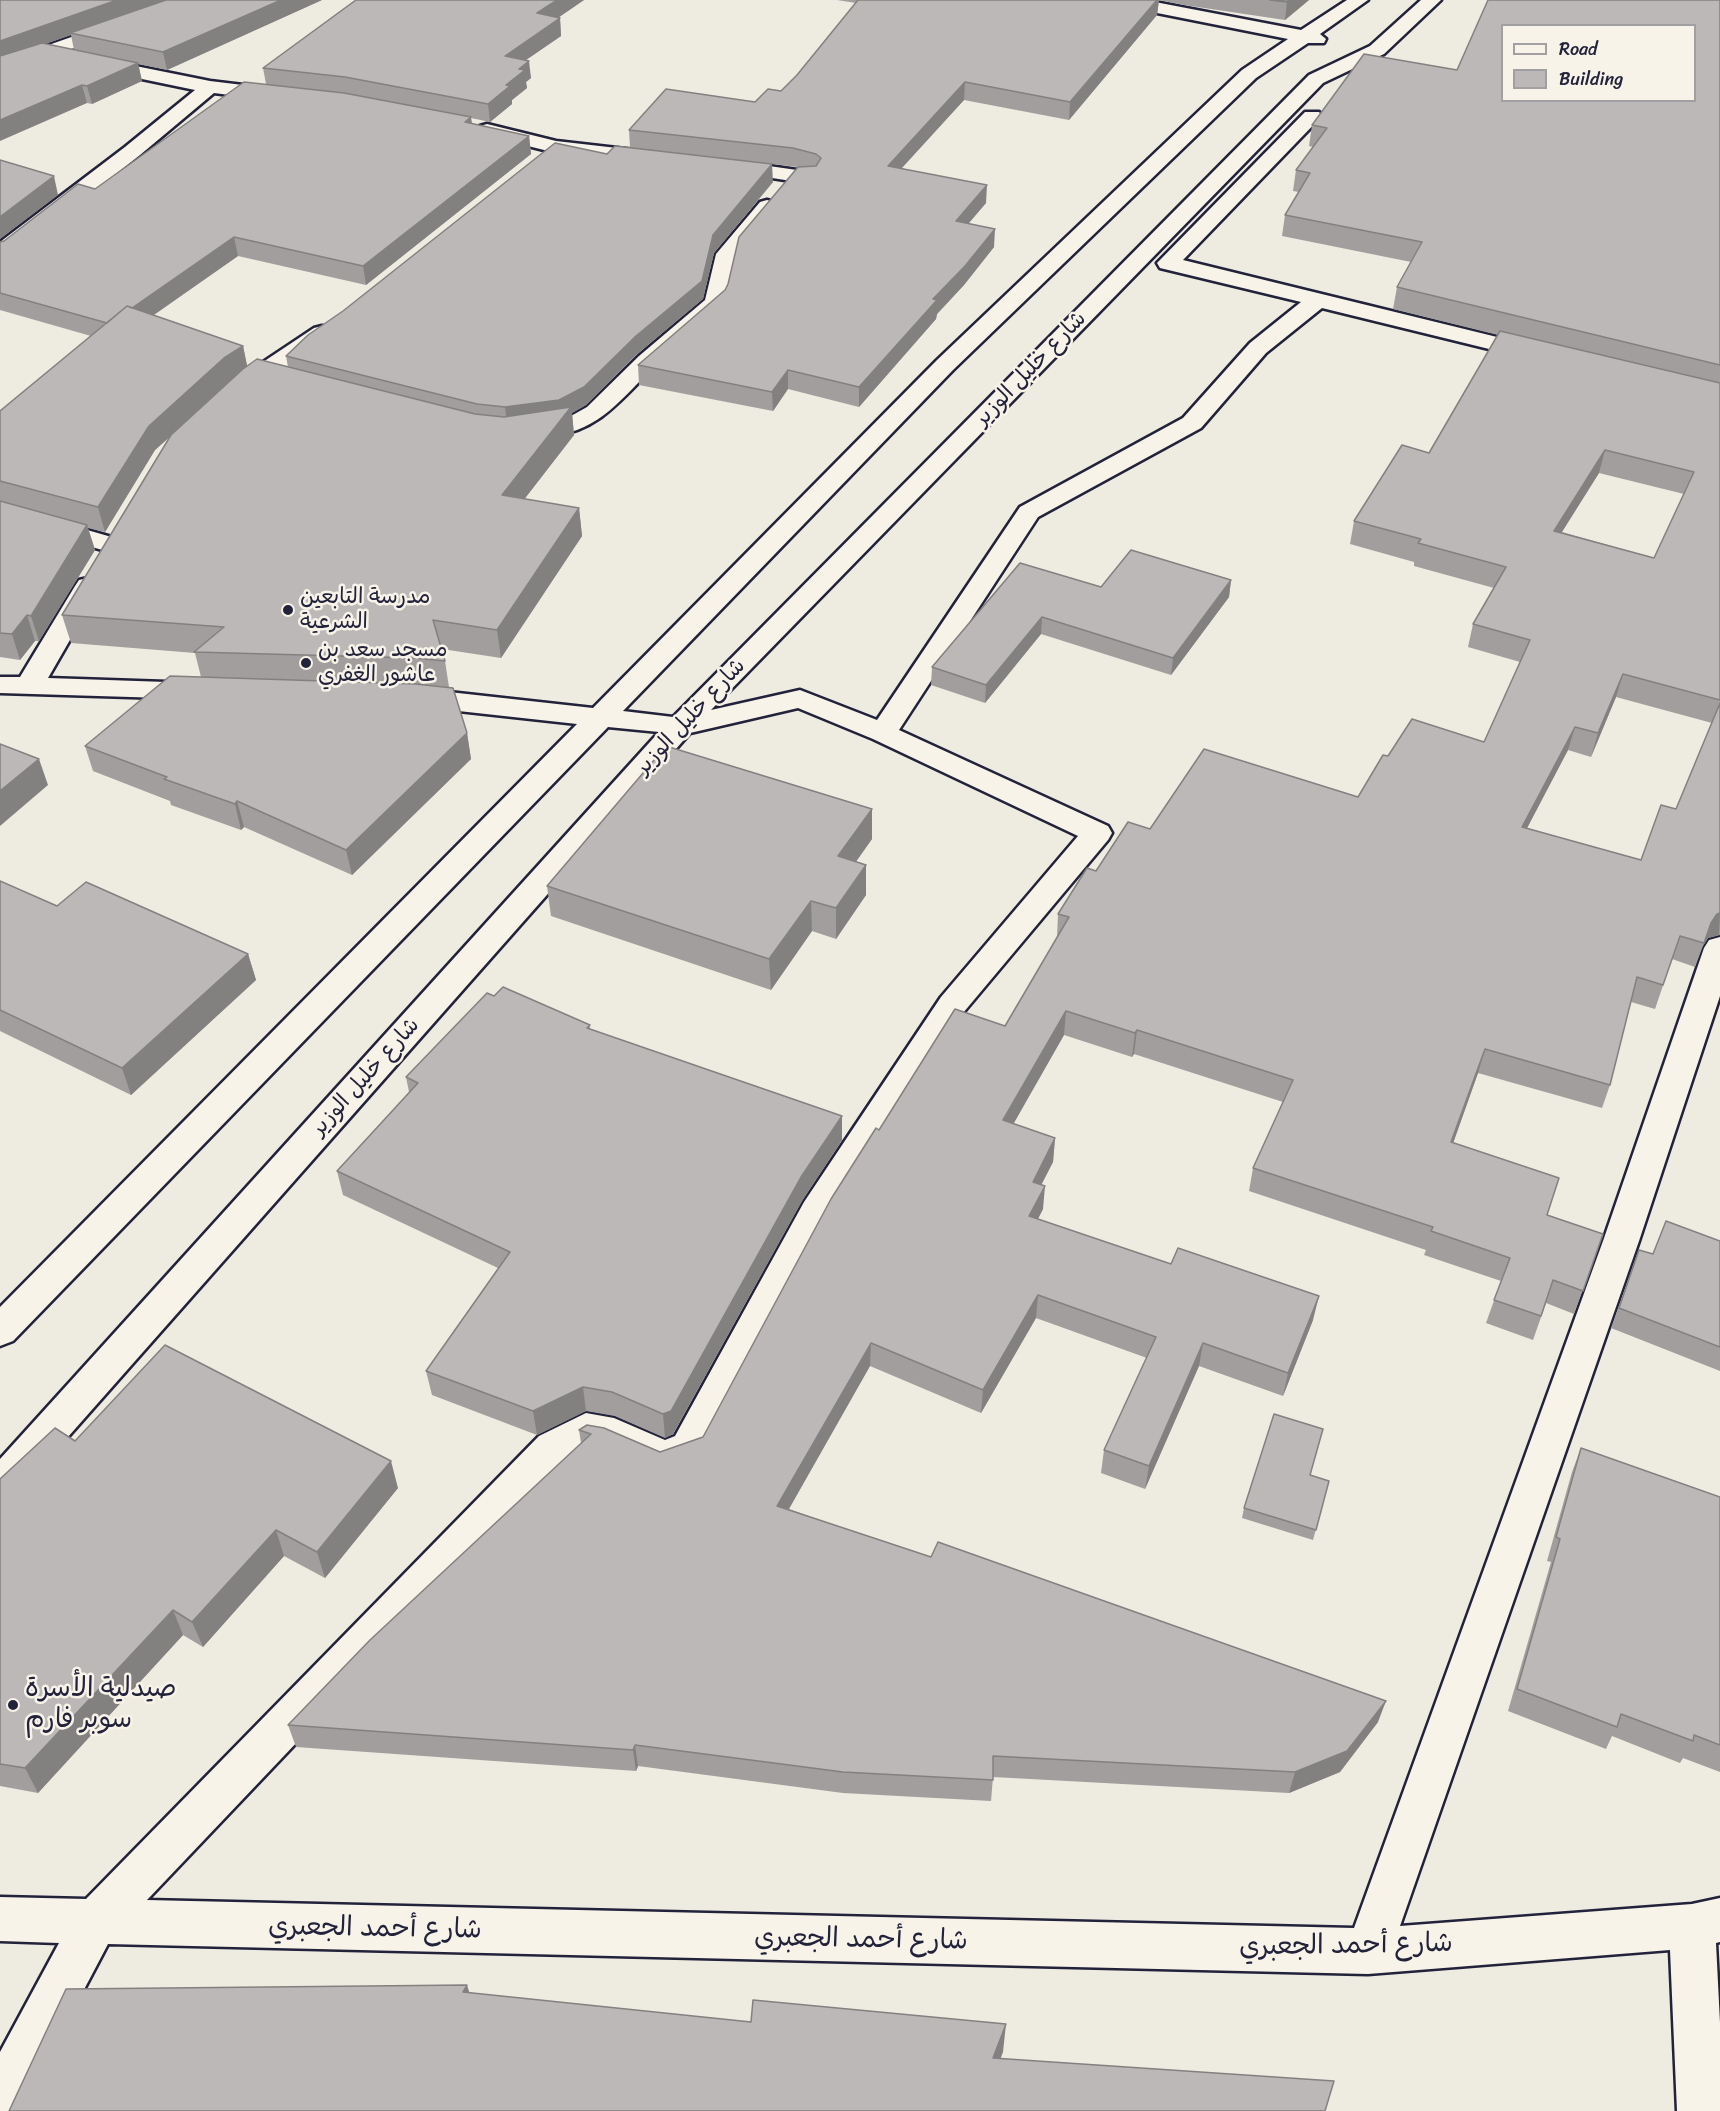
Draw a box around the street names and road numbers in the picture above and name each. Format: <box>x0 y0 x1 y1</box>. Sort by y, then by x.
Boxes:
street label: شارع خليل الوزير <box>970 306 1092 432</box>
street label: شارع خليل الوزير <box>630 653 752 781</box>
street label: شارع خليل الوزير <box>306 1013 426 1141</box>
street label: شارع أحمد الجعبري <box>268 1911 482 1947</box>
street label: شارع أحمد الجعبري <box>754 1922 968 1958</box>
street label: شارع أحمد الجعبري <box>1239 1928 1453 1964</box>

